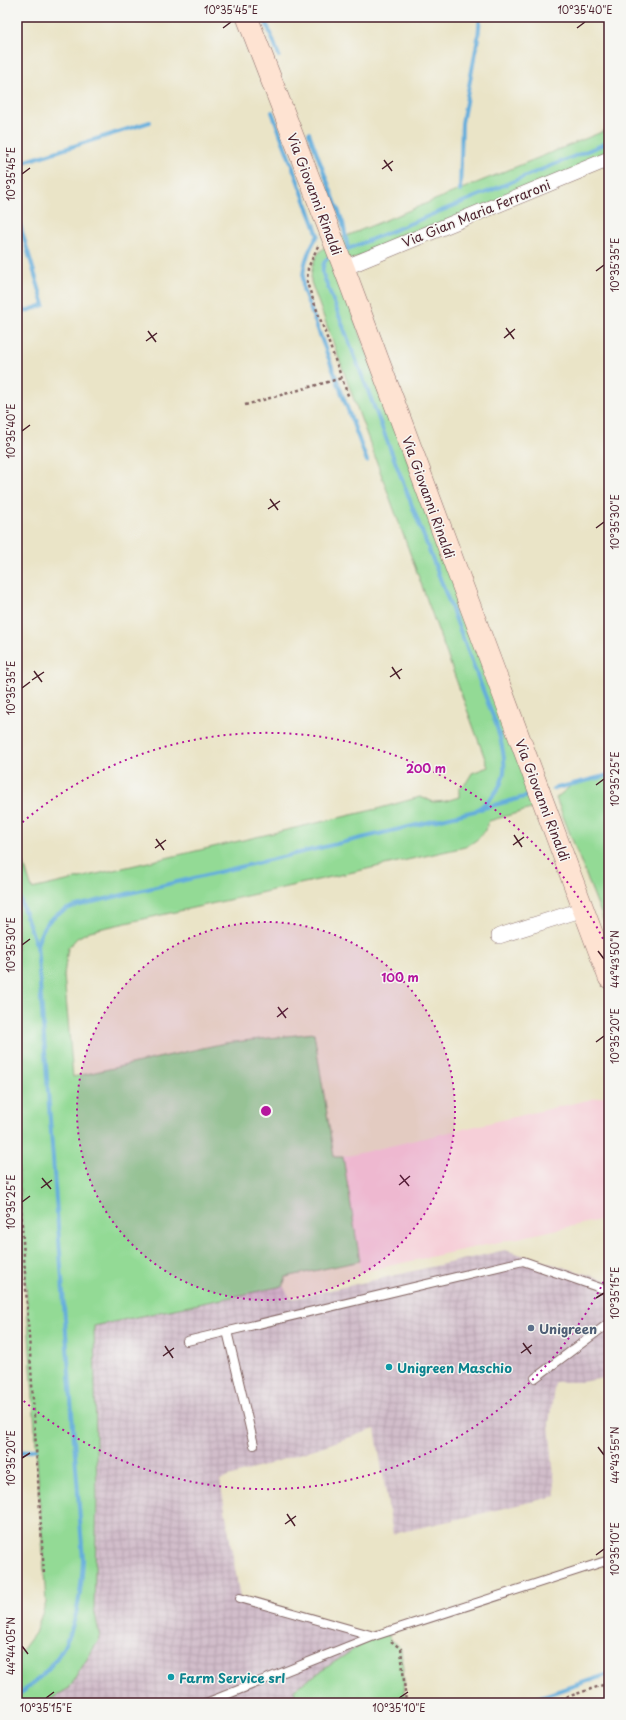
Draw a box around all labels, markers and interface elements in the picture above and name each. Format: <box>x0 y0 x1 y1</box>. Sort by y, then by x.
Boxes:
text: 10°35'45"E <box>204 2 258 17</box>
text: 10°35'40"E <box>557 2 613 17</box>
street label: Via Giovanni Rinaldi <box>283 130 347 258</box>
text: 10°35'45"E <box>3 147 18 201</box>
street label: Via Gian Maria Ferraroni <box>399 175 553 251</box>
text: 10°35'35"E <box>607 238 622 292</box>
text: 10°35'40"E <box>3 403 18 459</box>
street label: Via Giovanni Rinaldi <box>398 433 460 561</box>
text: 10°35'30"E <box>607 494 622 550</box>
text: 10°35'35"E <box>3 661 18 715</box>
street label: Via Giovanni Rinaldi <box>511 736 575 864</box>
text: 10°35'25"E <box>607 752 622 806</box>
text: 200 m <box>406 759 446 777</box>
text: 10°35'30"E <box>3 917 18 973</box>
text: 44°43'50"N <box>607 930 622 988</box>
text: 100 m <box>381 968 419 986</box>
text: 10°35'20"E <box>607 1008 622 1064</box>
centre of rings <box>259 1104 273 1118</box>
text: 10°35'25"E <box>3 1175 18 1229</box>
text: 10°35'15"E <box>607 1267 622 1319</box>
place label: Unigreen <box>539 1319 597 1338</box>
marker: Unigreen <box>526 1323 536 1333</box>
place label: Unigreen Maschio <box>397 1358 512 1377</box>
marker: Unigreen Maschio <box>384 1362 394 1372</box>
text: 44°43'55"N <box>607 1426 622 1484</box>
text: 10°35'20"E <box>3 1430 18 1486</box>
text: 10°35'10"E <box>607 1522 622 1576</box>
text: 44°44'05"N <box>3 1617 18 1675</box>
place label: Farm Service srl <box>179 1668 285 1687</box>
marker: Farm Service srl <box>166 1672 176 1682</box>
text: 10°35'15"E <box>20 1700 72 1715</box>
text: 10°35'10"E <box>372 1700 426 1715</box>

